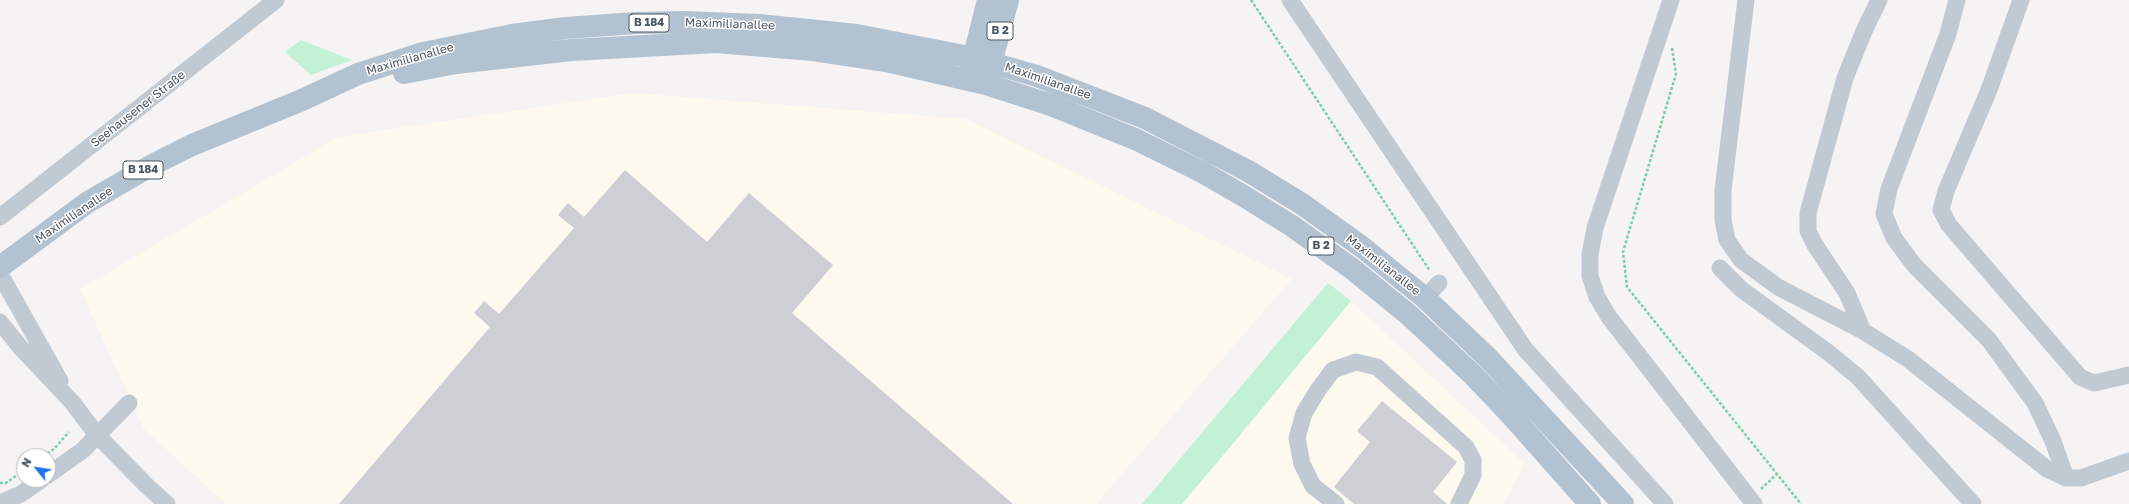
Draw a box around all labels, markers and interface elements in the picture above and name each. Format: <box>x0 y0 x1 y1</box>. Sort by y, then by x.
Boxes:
road number: B 184 <box>629 14 669 32</box>
street label: Maximilianallee <box>685 15 775 33</box>
road number: B 2 <box>987 22 1013 40</box>
street label: Maximilianallee <box>365 40 455 78</box>
street label: Maximilianallee <box>1003 60 1093 102</box>
street label: Seehausener Straße <box>88 68 188 150</box>
road number: B 184 <box>123 161 163 179</box>
street label: Maximilianallee <box>33 184 115 246</box>
street label: Maximilianallee <box>1343 232 1423 298</box>
road number: B 2 <box>1308 237 1334 255</box>
north arrow <box>16 448 56 488</box>
text: N <box>18 455 34 469</box>

